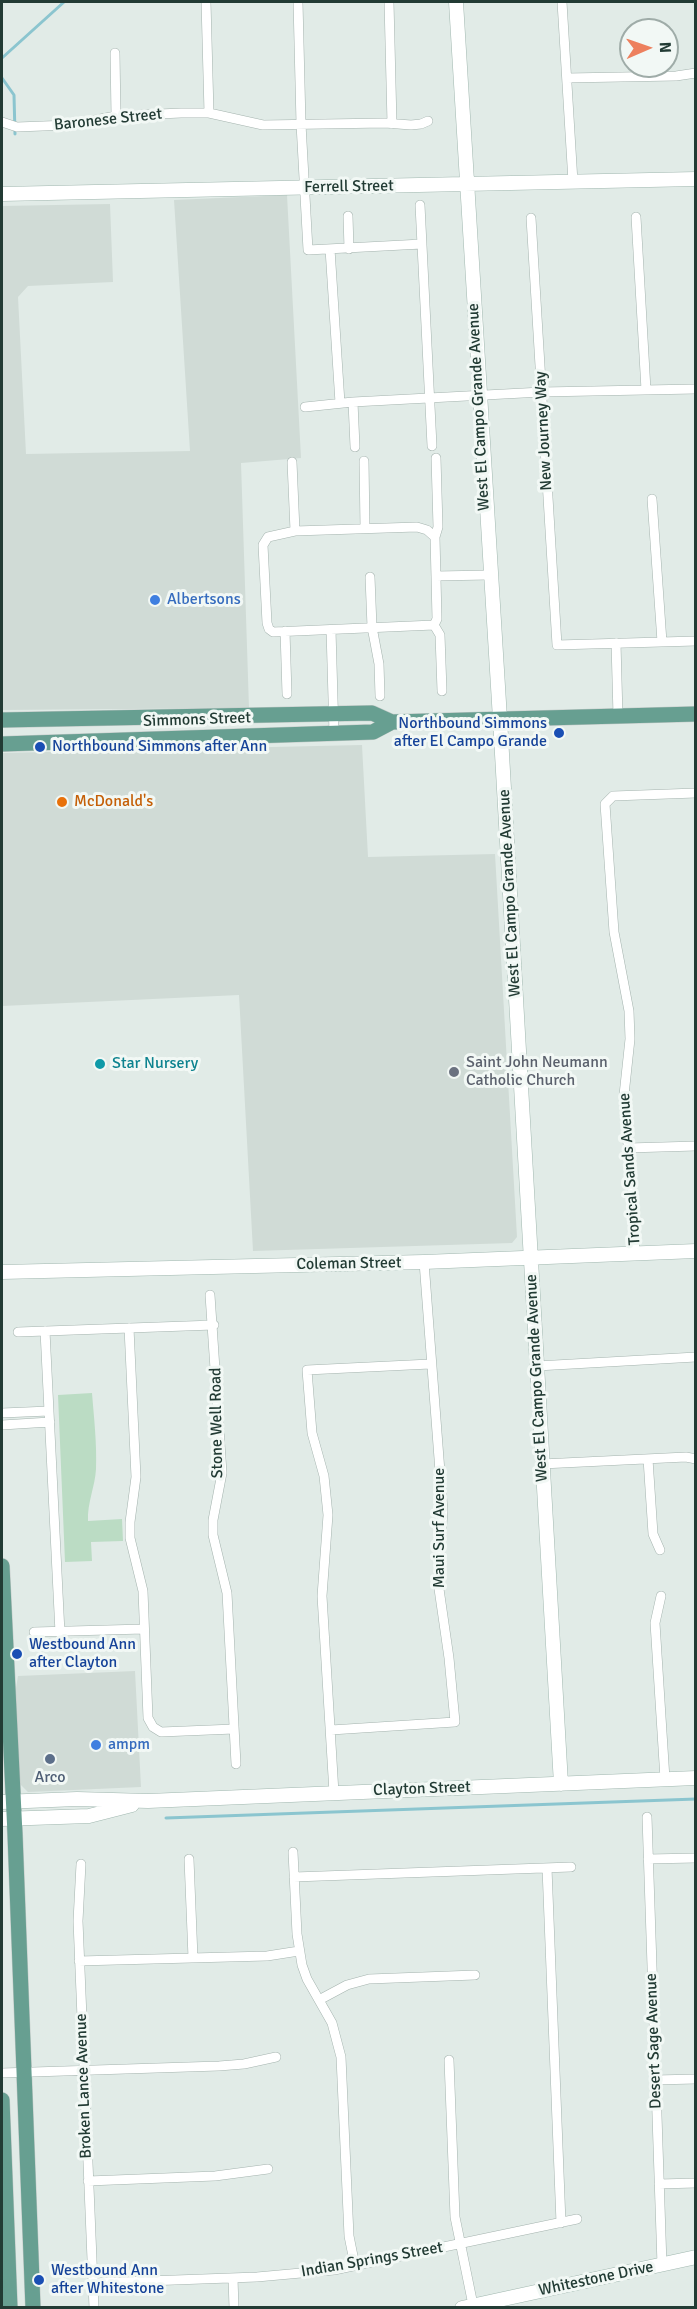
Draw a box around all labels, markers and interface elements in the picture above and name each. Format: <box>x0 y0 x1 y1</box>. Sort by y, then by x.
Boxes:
north arrow <box>619 18 679 78</box>
text: N <box>655 42 675 53</box>
street label: Baronese Street <box>53 105 163 135</box>
street label: Ferrell Street <box>304 177 394 197</box>
street label: West El Campo Grande Avenue <box>464 303 494 511</box>
street label: New Journey Way <box>531 371 557 491</box>
place label: Albertsons <box>167 590 241 610</box>
marker: Albertsons <box>148 593 162 607</box>
street label: Simmons Street <box>143 709 251 731</box>
place label: Northbound Simmons after El Campo Grande <box>394 714 547 752</box>
marker: Northbound Simmons after El Campo Grande <box>552 726 566 740</box>
place label: Northbound Simmons after Ann <box>52 737 267 757</box>
marker: Northbound Simmons after Ann <box>33 740 47 754</box>
street label: West El Campo Grande Avenue <box>495 789 525 997</box>
place label: McDonald's <box>74 792 153 812</box>
marker: McDonald's <box>55 795 69 809</box>
place label: Saint John Neumann Catholic Church <box>466 1053 608 1091</box>
place label: Star Nursery <box>112 1054 198 1074</box>
marker: Star Nursery <box>93 1057 107 1071</box>
marker: Saint John Neumann Catholic Church <box>447 1065 461 1079</box>
street label: Tropical Sands Avenue <box>615 1092 645 1246</box>
street label: Coleman Street <box>296 1253 402 1275</box>
street label: West El Campo Grande Avenue <box>522 1274 552 1482</box>
street label: Stone Well Road <box>206 1367 228 1479</box>
street label: Maui Surf Avenue <box>430 1468 450 1588</box>
place label: Westbound Ann after Clayton <box>29 1635 136 1673</box>
marker: Westbound Ann after Clayton <box>10 1647 24 1661</box>
place label: ampm <box>108 1735 150 1755</box>
marker: ampm <box>89 1738 103 1752</box>
marker: Arco <box>43 1752 57 1766</box>
place label: Arco <box>34 1768 66 1788</box>
street label: Clayton Street <box>373 1778 471 1800</box>
street label: Desert Sage Avenue <box>642 1973 666 2109</box>
street label: Broken Lance Avenue <box>72 2013 96 2159</box>
street label: Indian Springs Street <box>300 2238 444 2282</box>
street label: Whitestone Drive <box>537 2257 655 2301</box>
place label: Westbound Ann after Whitestone <box>51 2261 164 2299</box>
marker: Westbound Ann after Whitestone <box>32 2273 46 2287</box>

